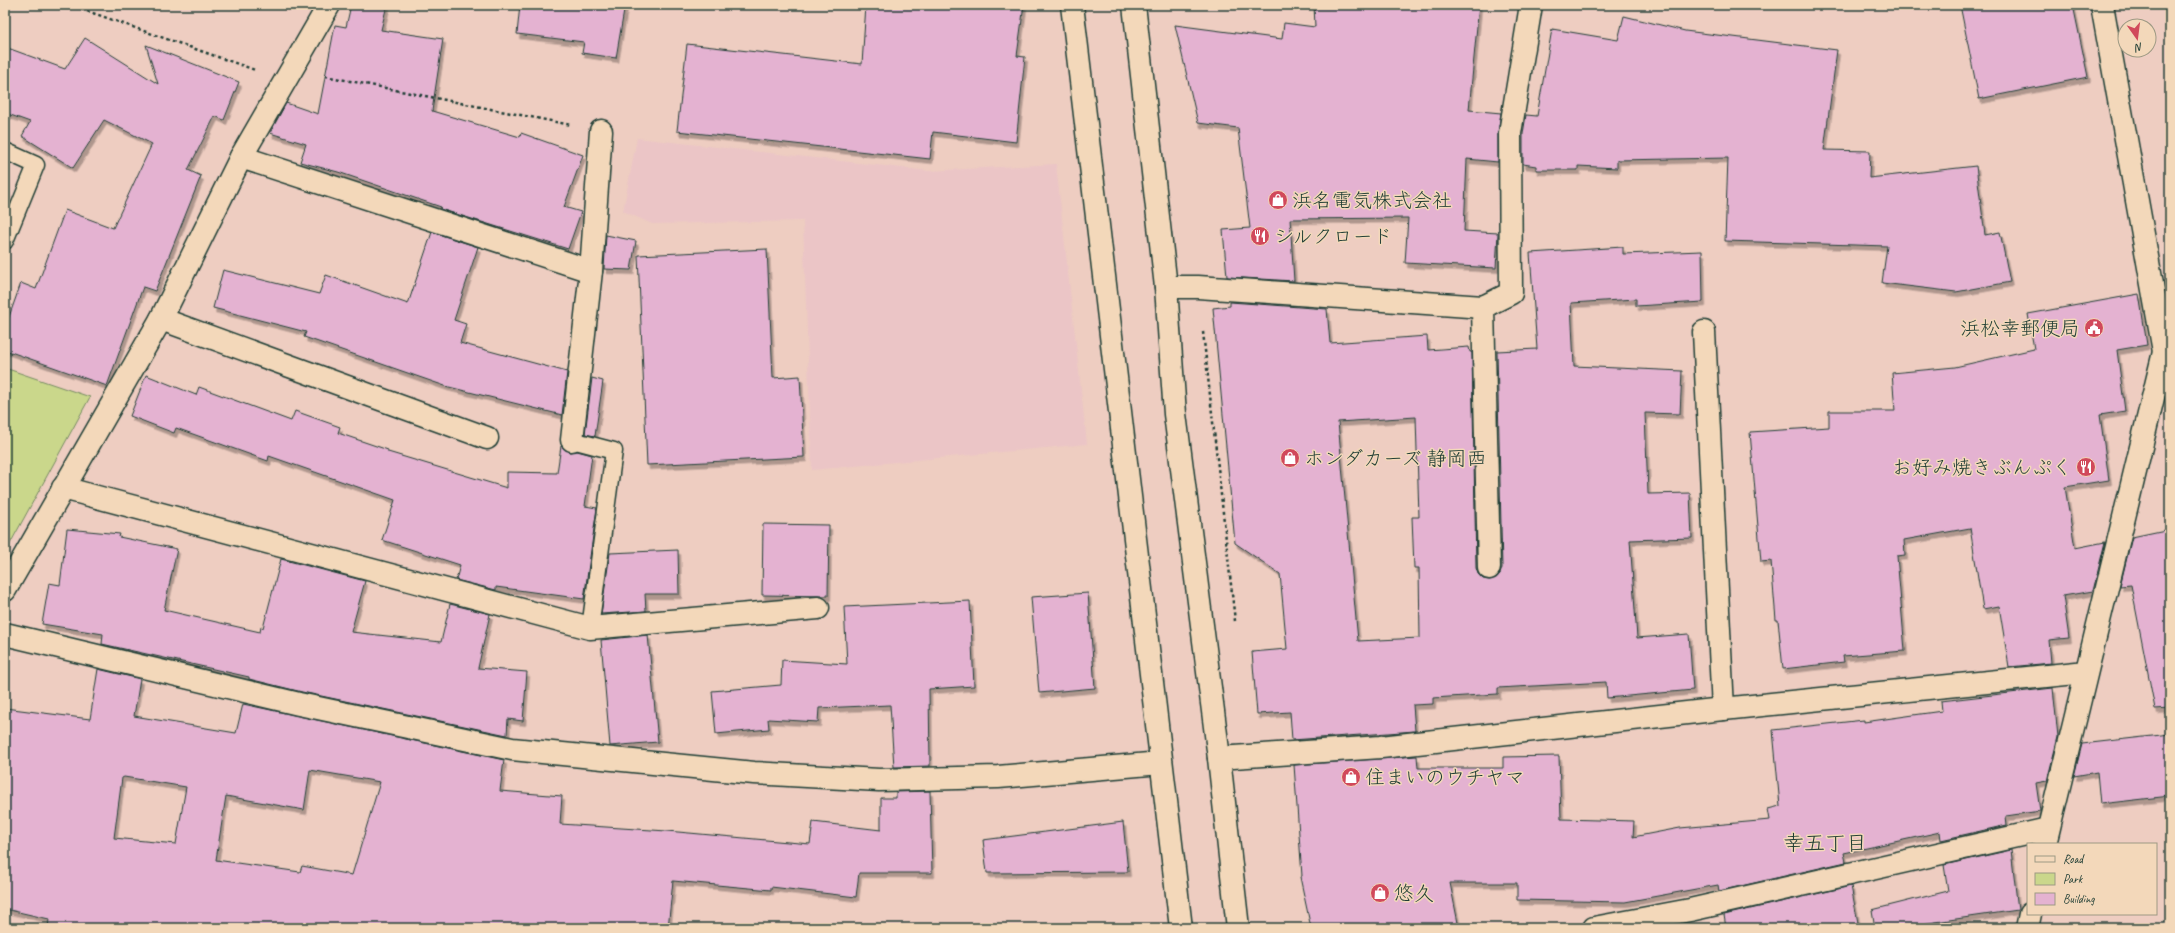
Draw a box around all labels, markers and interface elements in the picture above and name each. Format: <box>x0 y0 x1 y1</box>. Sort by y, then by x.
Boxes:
north arrow <box>2117 18 2157 58</box>
text: N <box>2132 40 2144 56</box>
place label: 浜名電気株式会社 <box>1292 188 1452 213</box>
shop icon: 浜名電気株式会社 <box>1267 189 1289 211</box>
place label: シルクロード <box>1274 224 1393 249</box>
restaurant icon: シルクロード <box>1249 225 1271 247</box>
place label: 浜松幸郵便局 <box>1960 316 2080 341</box>
public building icon: 浜松幸郵便局 <box>2083 317 2105 339</box>
place label: ホンダカーズ 静岡西 <box>1304 446 1486 471</box>
shop icon: ホンダカーズ 静岡西 <box>1279 447 1301 469</box>
place label: お好み焼きぶんぷく <box>1892 455 2072 480</box>
restaurant icon: お好み焼きぶんぷく <box>2075 456 2097 478</box>
place label: 住まいのウチヤマ <box>1365 765 1525 790</box>
shop icon: 住まいのウチヤマ <box>1340 766 1362 788</box>
district label: 幸五丁目 <box>1783 830 1867 856</box>
legend <box>2027 843 2157 915</box>
text: Road <box>2063 851 2085 867</box>
text: Park <box>2063 871 2084 887</box>
place label: 悠久 <box>1394 881 1434 906</box>
shop icon: 悠久 <box>1369 882 1391 904</box>
text: Building <box>2063 891 2095 907</box>

